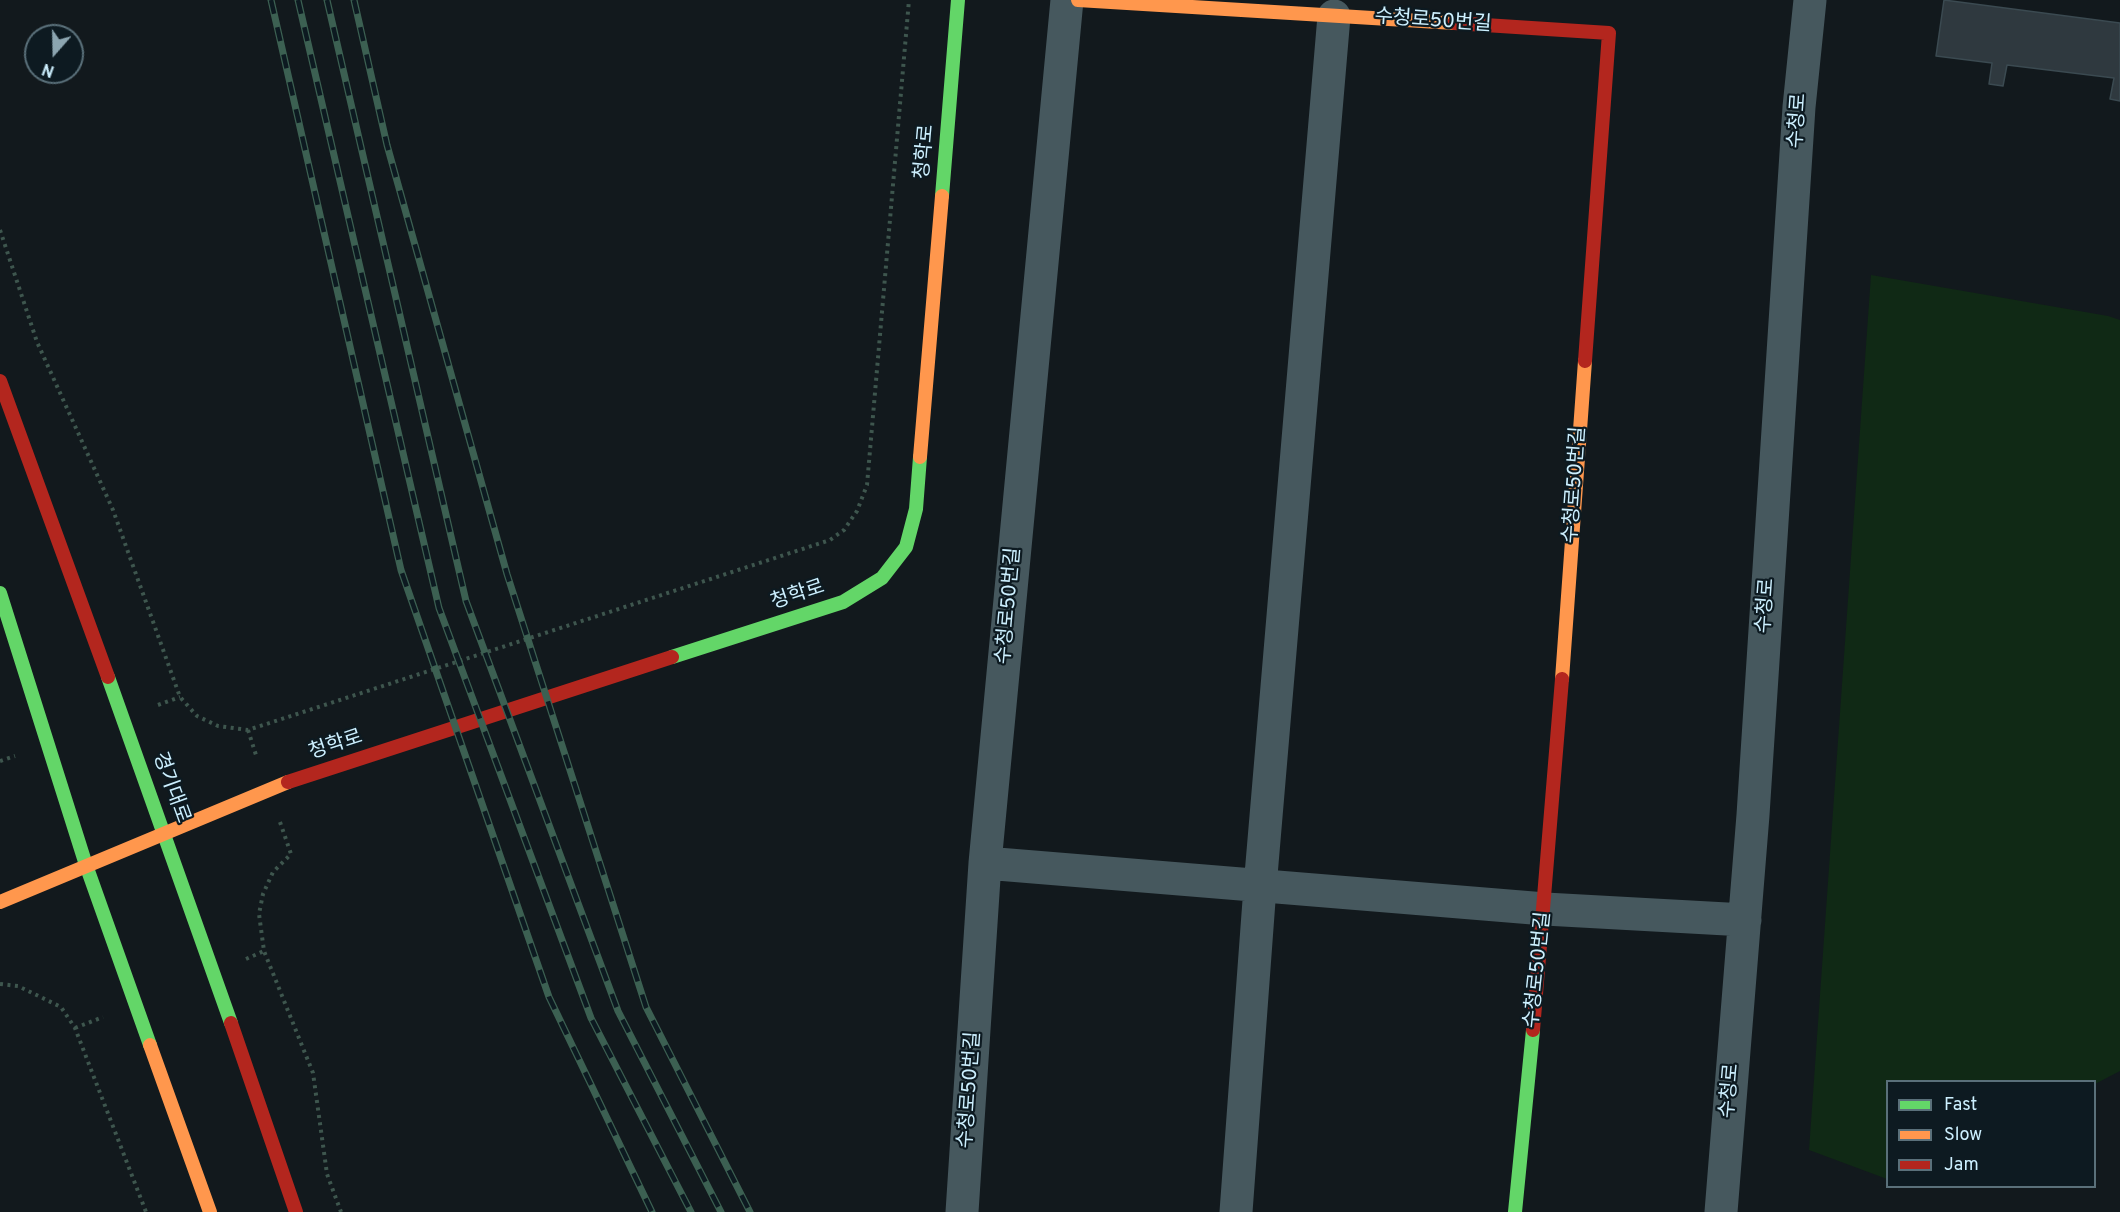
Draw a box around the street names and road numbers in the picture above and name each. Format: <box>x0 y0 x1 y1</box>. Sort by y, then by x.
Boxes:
street label: 수청로50번길 <box>1374 6 1492 38</box>
street label: 수청로 <box>1785 93 1813 149</box>
street label: 청학로 <box>912 123 940 181</box>
street label: 수청로50번길 <box>1560 426 1592 544</box>
street label: 수청로50번길 <box>993 547 1027 665</box>
street label: 청학로 <box>768 576 828 616</box>
street label: 수청로 <box>1753 578 1781 634</box>
street label: 청학로 <box>306 726 366 766</box>
street label: 경기대로 <box>146 749 194 827</box>
street label: 수청로50번길 <box>1521 910 1557 1030</box>
street label: 수청로50번길 <box>955 1031 987 1149</box>
street label: 수청로 <box>1717 1062 1745 1120</box>

